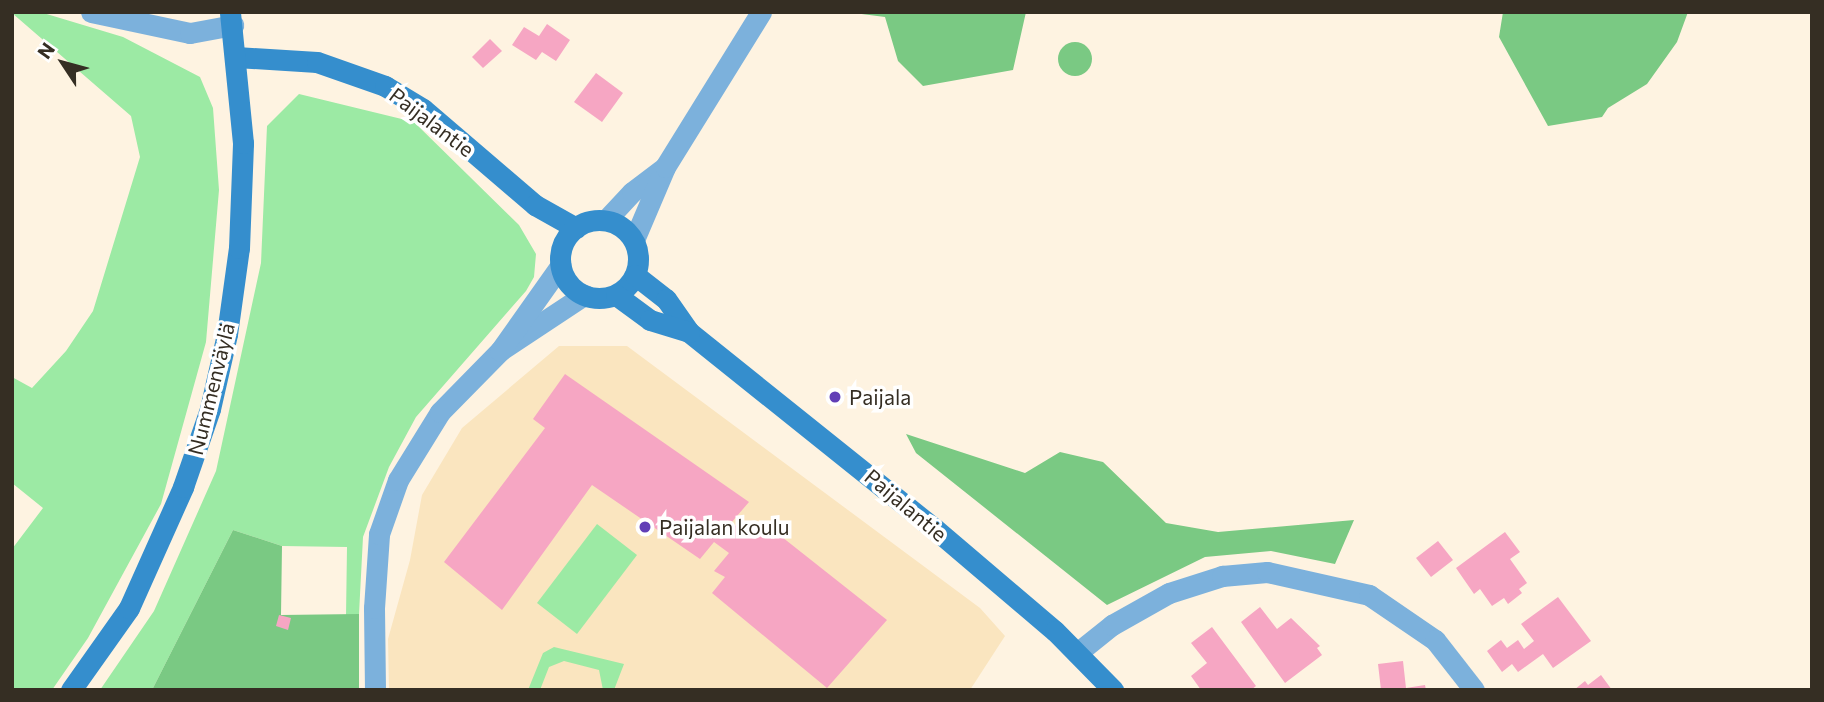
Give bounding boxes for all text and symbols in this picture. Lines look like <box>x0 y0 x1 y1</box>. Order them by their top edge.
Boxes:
north arrow <box>28 28 98 98</box>
text: N <box>32 38 59 63</box>
street label: Paijalantie <box>385 82 479 162</box>
street label: Nummenväylä <box>182 320 240 458</box>
place label: Paijala <box>849 384 911 410</box>
marker: Paijala <box>827 389 843 405</box>
street label: Paijalantie <box>860 463 952 547</box>
place label: Paijalan koulu <box>659 514 790 540</box>
marker: Paijalan koulu <box>637 519 653 535</box>

